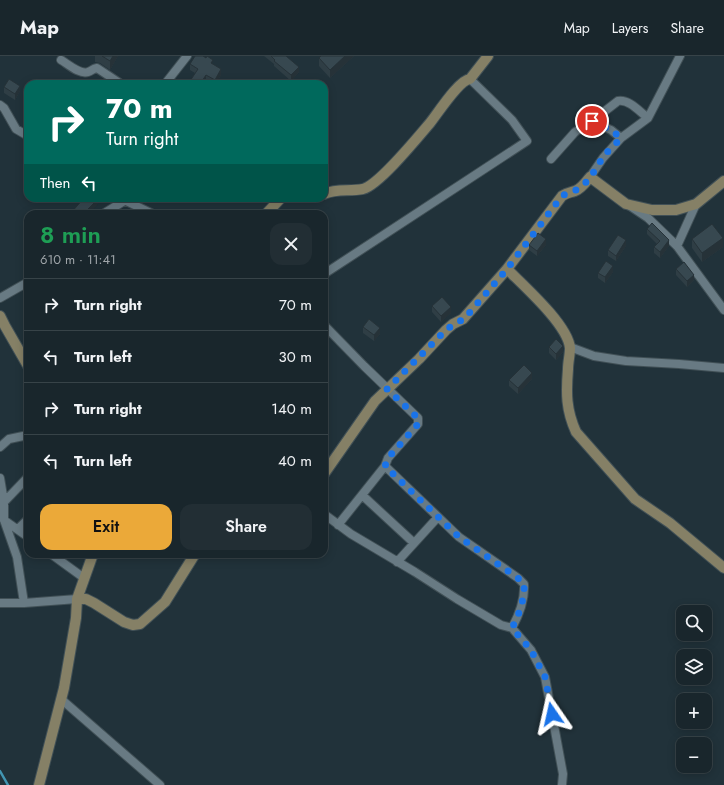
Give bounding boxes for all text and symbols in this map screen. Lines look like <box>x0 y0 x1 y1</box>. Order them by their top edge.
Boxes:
text: Map <box>20 14 59 41</box>
text: Map <box>564 18 590 38</box>
text: Layers <box>612 18 648 38</box>
text: Share <box>670 18 704 38</box>
text: 70 m <box>106 88 173 129</box>
icon: right <box>40 96 92 148</box>
pin <box>575 104 609 138</box>
icon: arrive <box>581 110 603 132</box>
text: Turn right <box>106 126 178 152</box>
text: Then <box>40 172 70 194</box>
icon: left <box>78 172 100 194</box>
text: 8 min <box>40 217 101 252</box>
button: close <box>270 223 312 265</box>
text: 610 m · 11:41 <box>40 250 116 269</box>
icon: right <box>40 294 62 316</box>
text: Turn right <box>74 294 142 316</box>
text: 70 m <box>279 294 312 316</box>
icon: left <box>40 346 62 368</box>
text: Turn left <box>74 346 132 368</box>
text: 30 m <box>279 346 312 368</box>
icon: right <box>40 398 62 420</box>
text: Turn right <box>74 398 142 420</box>
text: 140 m <box>271 398 312 420</box>
icon: left <box>40 450 62 472</box>
text: Turn left <box>74 450 132 472</box>
text: 40 m <box>278 450 312 472</box>
button: Exit <box>40 504 172 550</box>
button: Share <box>180 504 312 550</box>
map controls <box>676 605 712 773</box>
button: search <box>676 605 712 641</box>
button: layers <box>676 649 712 685</box>
position arrow <box>531 693 573 735</box>
button: + <box>676 693 712 729</box>
button: − <box>676 737 712 773</box>

